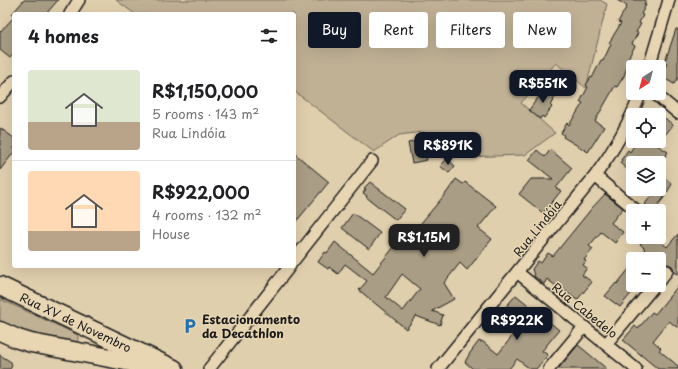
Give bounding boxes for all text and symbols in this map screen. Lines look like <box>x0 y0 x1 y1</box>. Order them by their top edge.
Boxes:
chip: Buy <box>308 12 361 48</box>
chip: Rent <box>369 12 428 48</box>
chip: Filters <box>436 12 505 48</box>
chip: New <box>513 12 571 48</box>
text: 4 homes <box>28 23 99 49</box>
icon: filters <box>258 25 280 47</box>
north arrow <box>626 60 666 100</box>
map controls <box>626 60 666 292</box>
pin: R$551K <box>510 70 576 104</box>
text: R$551K <box>518 73 568 92</box>
text: R$1,150,000 <box>152 78 258 104</box>
icon: home <box>60 86 108 134</box>
text: 5 rooms · 143 m² <box>152 104 259 123</box>
button: locate <box>626 108 666 148</box>
text: Rua Lindóia <box>152 123 226 142</box>
pin: R$891K <box>415 132 481 166</box>
text: R$891K <box>423 135 473 154</box>
button: layers <box>626 156 666 196</box>
text: R$922,000 <box>152 179 250 205</box>
icon: home <box>60 187 108 235</box>
street label: Rua Lindóia <box>509 195 566 260</box>
button: + <box>626 204 666 244</box>
text: 4 rooms · 132 m² <box>152 205 262 224</box>
text: House <box>152 224 190 243</box>
pin: R$1.15M <box>387 224 461 258</box>
text: R$1.15M <box>398 227 450 246</box>
button: − <box>626 252 666 292</box>
street label: Rua Cabedelo <box>548 278 622 342</box>
street label: Rua XV de Novembro <box>17 288 135 357</box>
pin: R$922K <box>484 307 550 341</box>
place label: Estacionamento da Decathlon <box>202 310 300 342</box>
text: R$922K <box>491 310 543 329</box>
parking icon: Estacionamento da Decathlon <box>181 317 199 335</box>

